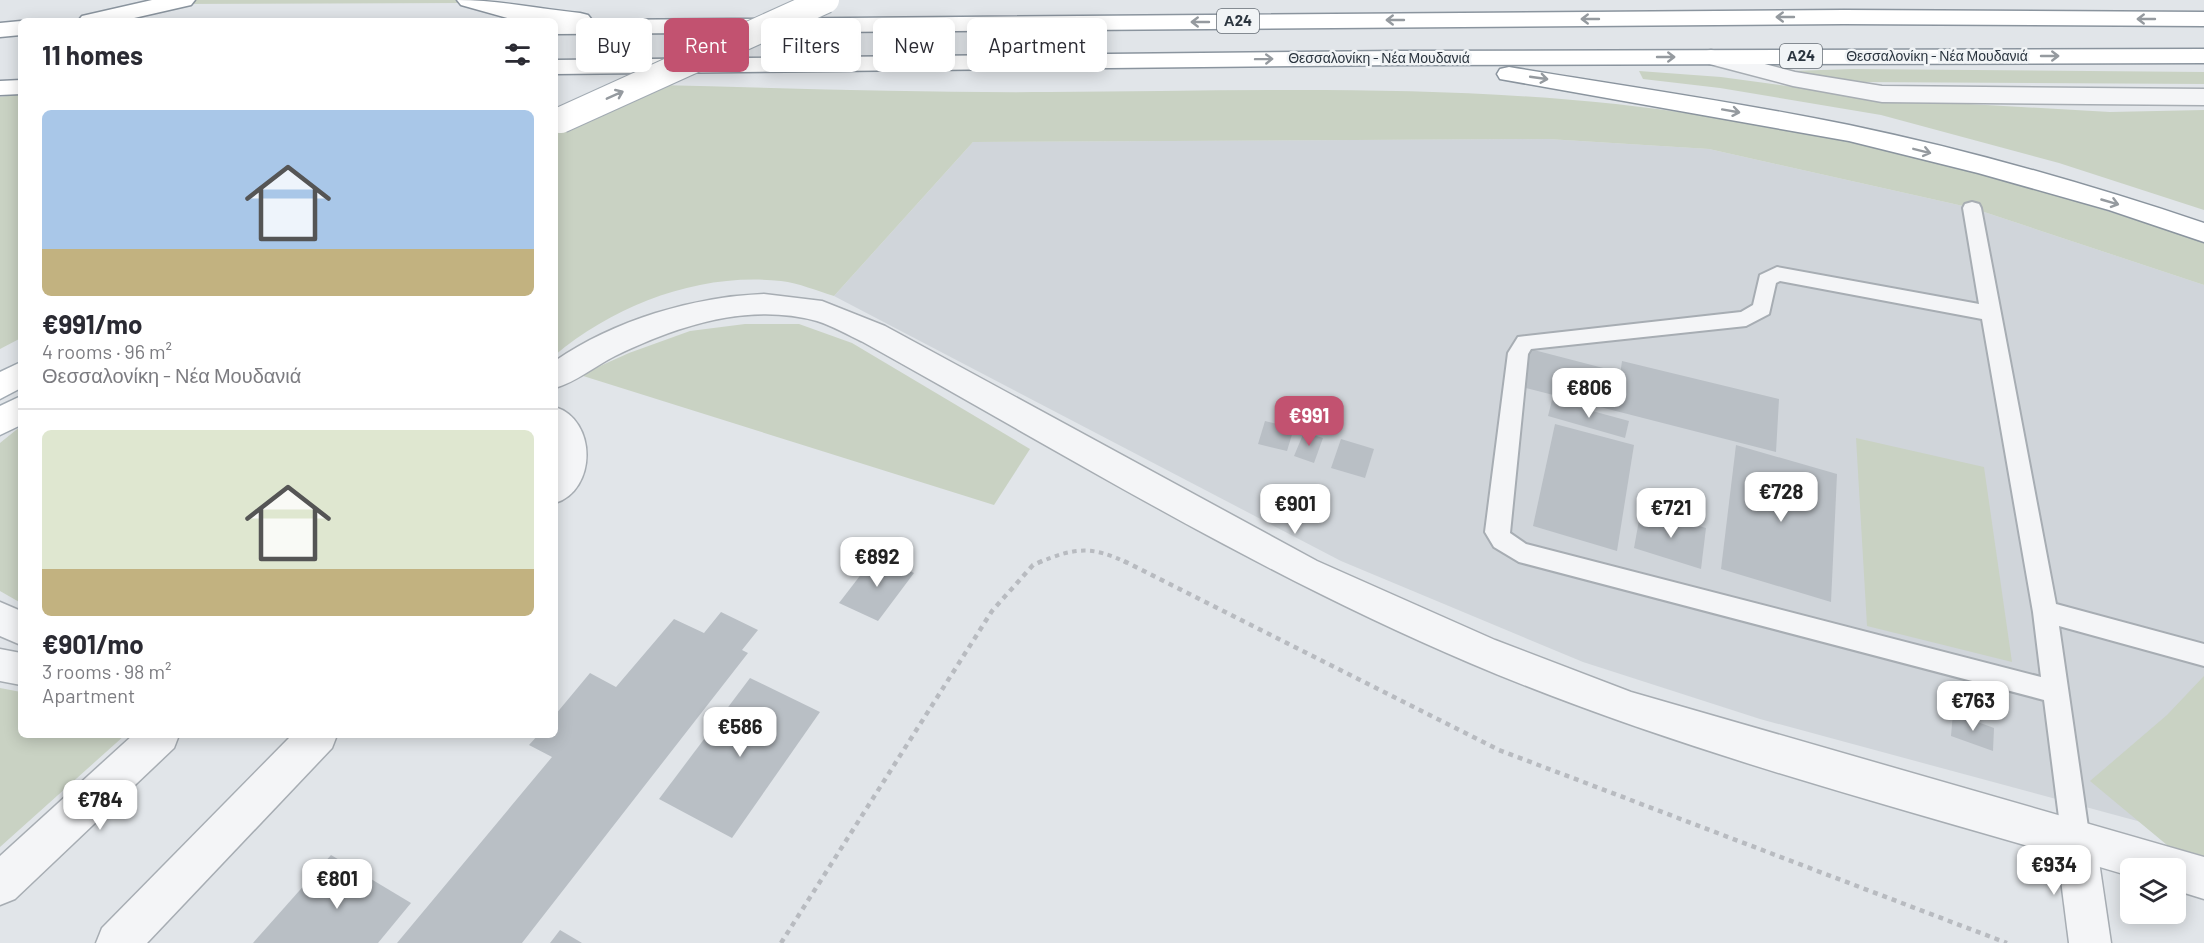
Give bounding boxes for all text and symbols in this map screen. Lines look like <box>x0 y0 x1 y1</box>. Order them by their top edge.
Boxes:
road number: Α24 <box>1217 9 1259 33</box>
one-way arrow <box>1776 11 1796 23</box>
one-way arrow <box>1581 13 1601 25</box>
one-way arrow <box>2136 13 2156 25</box>
one-way arrow <box>1386 14 1406 26</box>
one-way arrow <box>1191 16 1211 28</box>
chip: Buy <box>576 18 652 72</box>
chip: Rent <box>664 18 749 72</box>
chip: Filters <box>761 18 861 72</box>
chip: New <box>873 18 955 72</box>
chip: Apartment <box>967 18 1107 72</box>
icon: filters <box>501 38 534 71</box>
text: 11 homes <box>42 39 143 70</box>
road number: Α24 <box>1780 44 1822 68</box>
street label: Θεσσαλονίκη - Νέα Μουδανιά <box>1846 47 2028 64</box>
street label: Θεσσαλονίκη - Νέα Μουδανιά <box>1288 49 1470 66</box>
one-way arrow <box>2040 50 2060 62</box>
one-way arrow <box>1656 51 1676 63</box>
one-way arrow <box>1254 54 1274 65</box>
one-way arrow <box>1528 73 1548 84</box>
one-way arrow <box>605 89 623 101</box>
one-way arrow <box>1720 106 1740 117</box>
one-way arrow <box>1912 145 1931 157</box>
icon: home <box>234 149 342 257</box>
one-way arrow <box>2100 197 2119 208</box>
text: €991/mo <box>42 308 142 339</box>
text: 4 rooms · 96 m² <box>42 339 172 363</box>
text: Θεσσαλονίκη - Νέα Μουδανιά <box>42 363 301 387</box>
pin: €806 <box>1553 368 1625 419</box>
text: €806 <box>1566 375 1612 399</box>
pin: €991 <box>1273 396 1345 447</box>
text: €991 <box>1289 403 1329 427</box>
icon: home <box>234 469 342 577</box>
pin: €728 <box>1745 472 1817 523</box>
text: €728 <box>1759 479 1803 503</box>
pin: €901 <box>1259 484 1331 535</box>
pin: €721 <box>1635 488 1707 539</box>
text: €901 <box>1274 491 1316 515</box>
text: €721 <box>1651 495 1691 519</box>
pin: €892 <box>841 537 913 588</box>
text: €892 <box>854 544 900 568</box>
text: €901/mo <box>42 628 144 659</box>
text: 3 rooms · 98 m² <box>42 659 172 683</box>
pin: €763 <box>1937 681 2009 732</box>
text: Apartment <box>42 683 135 707</box>
text: €763 <box>1951 688 1995 712</box>
pin: €586 <box>704 707 776 758</box>
text: €586 <box>717 714 763 738</box>
pin: €784 <box>64 780 136 831</box>
text: €784 <box>77 787 123 811</box>
pin: €934 <box>2018 845 2090 896</box>
text: €934 <box>2031 852 2077 876</box>
map controls <box>2120 858 2186 924</box>
button: layers <box>2120 858 2186 924</box>
pin: €801 <box>301 859 373 910</box>
text: €801 <box>316 866 358 890</box>

